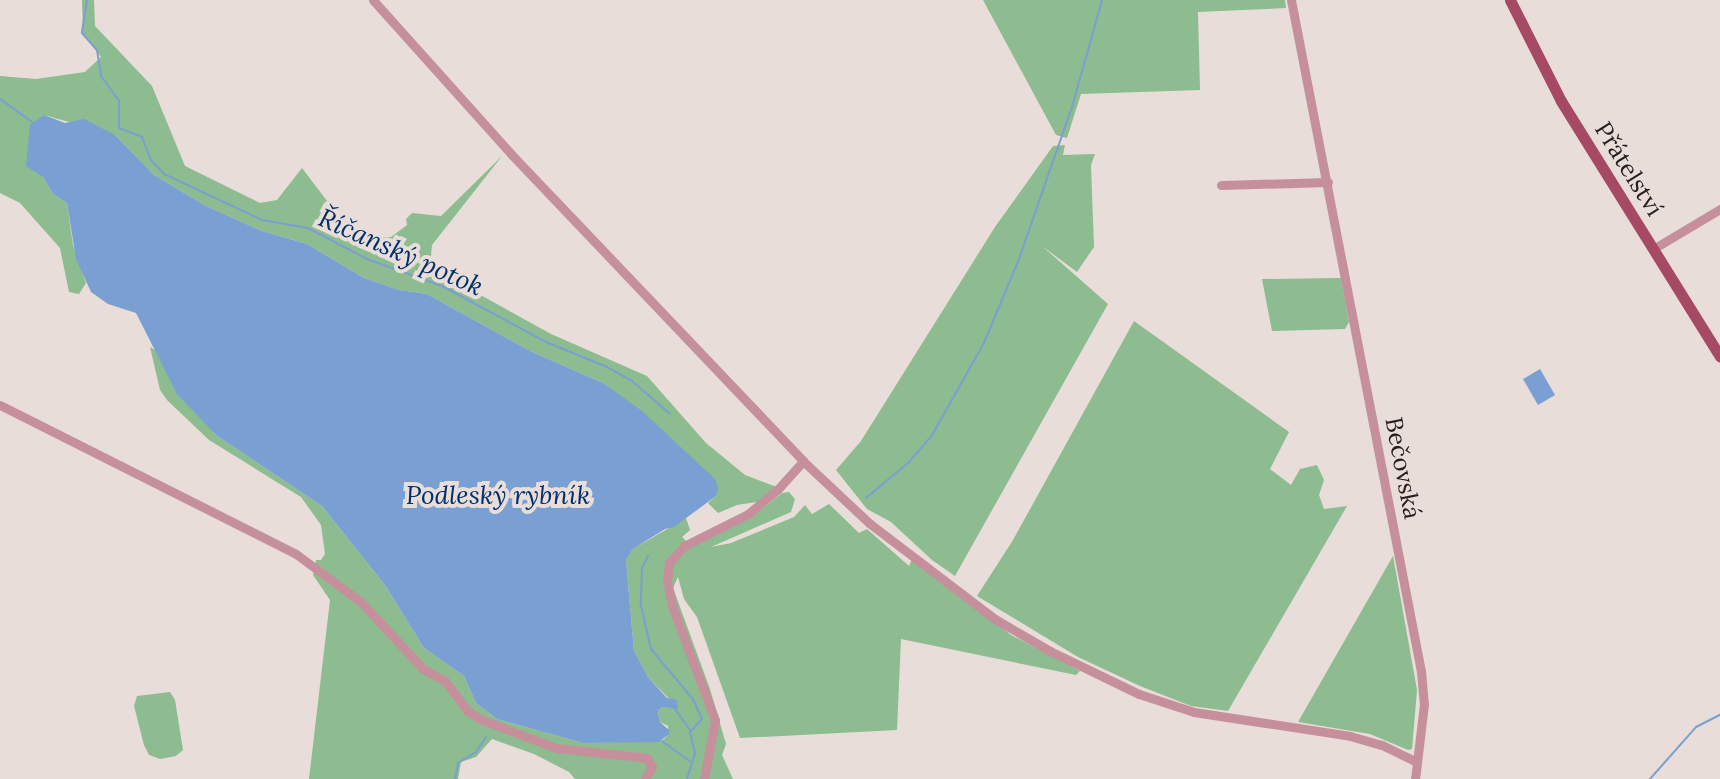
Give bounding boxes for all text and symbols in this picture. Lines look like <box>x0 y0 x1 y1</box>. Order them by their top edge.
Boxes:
street label: Přátelství <box>1589 117 1669 221</box>
water label: Říčanský potok <box>314 202 488 302</box>
street label: Bečovská <box>1379 415 1427 521</box>
water label: Podleský rybník <box>406 479 590 511</box>

